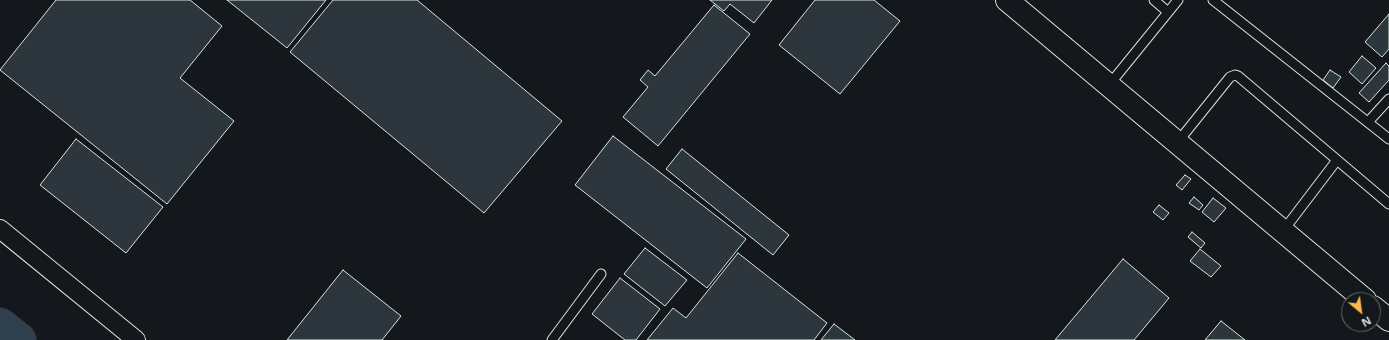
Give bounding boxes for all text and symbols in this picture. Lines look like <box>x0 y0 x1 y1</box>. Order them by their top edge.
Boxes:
north arrow <box>1341 292 1381 332</box>
text: N <box>1359 313 1374 331</box>

